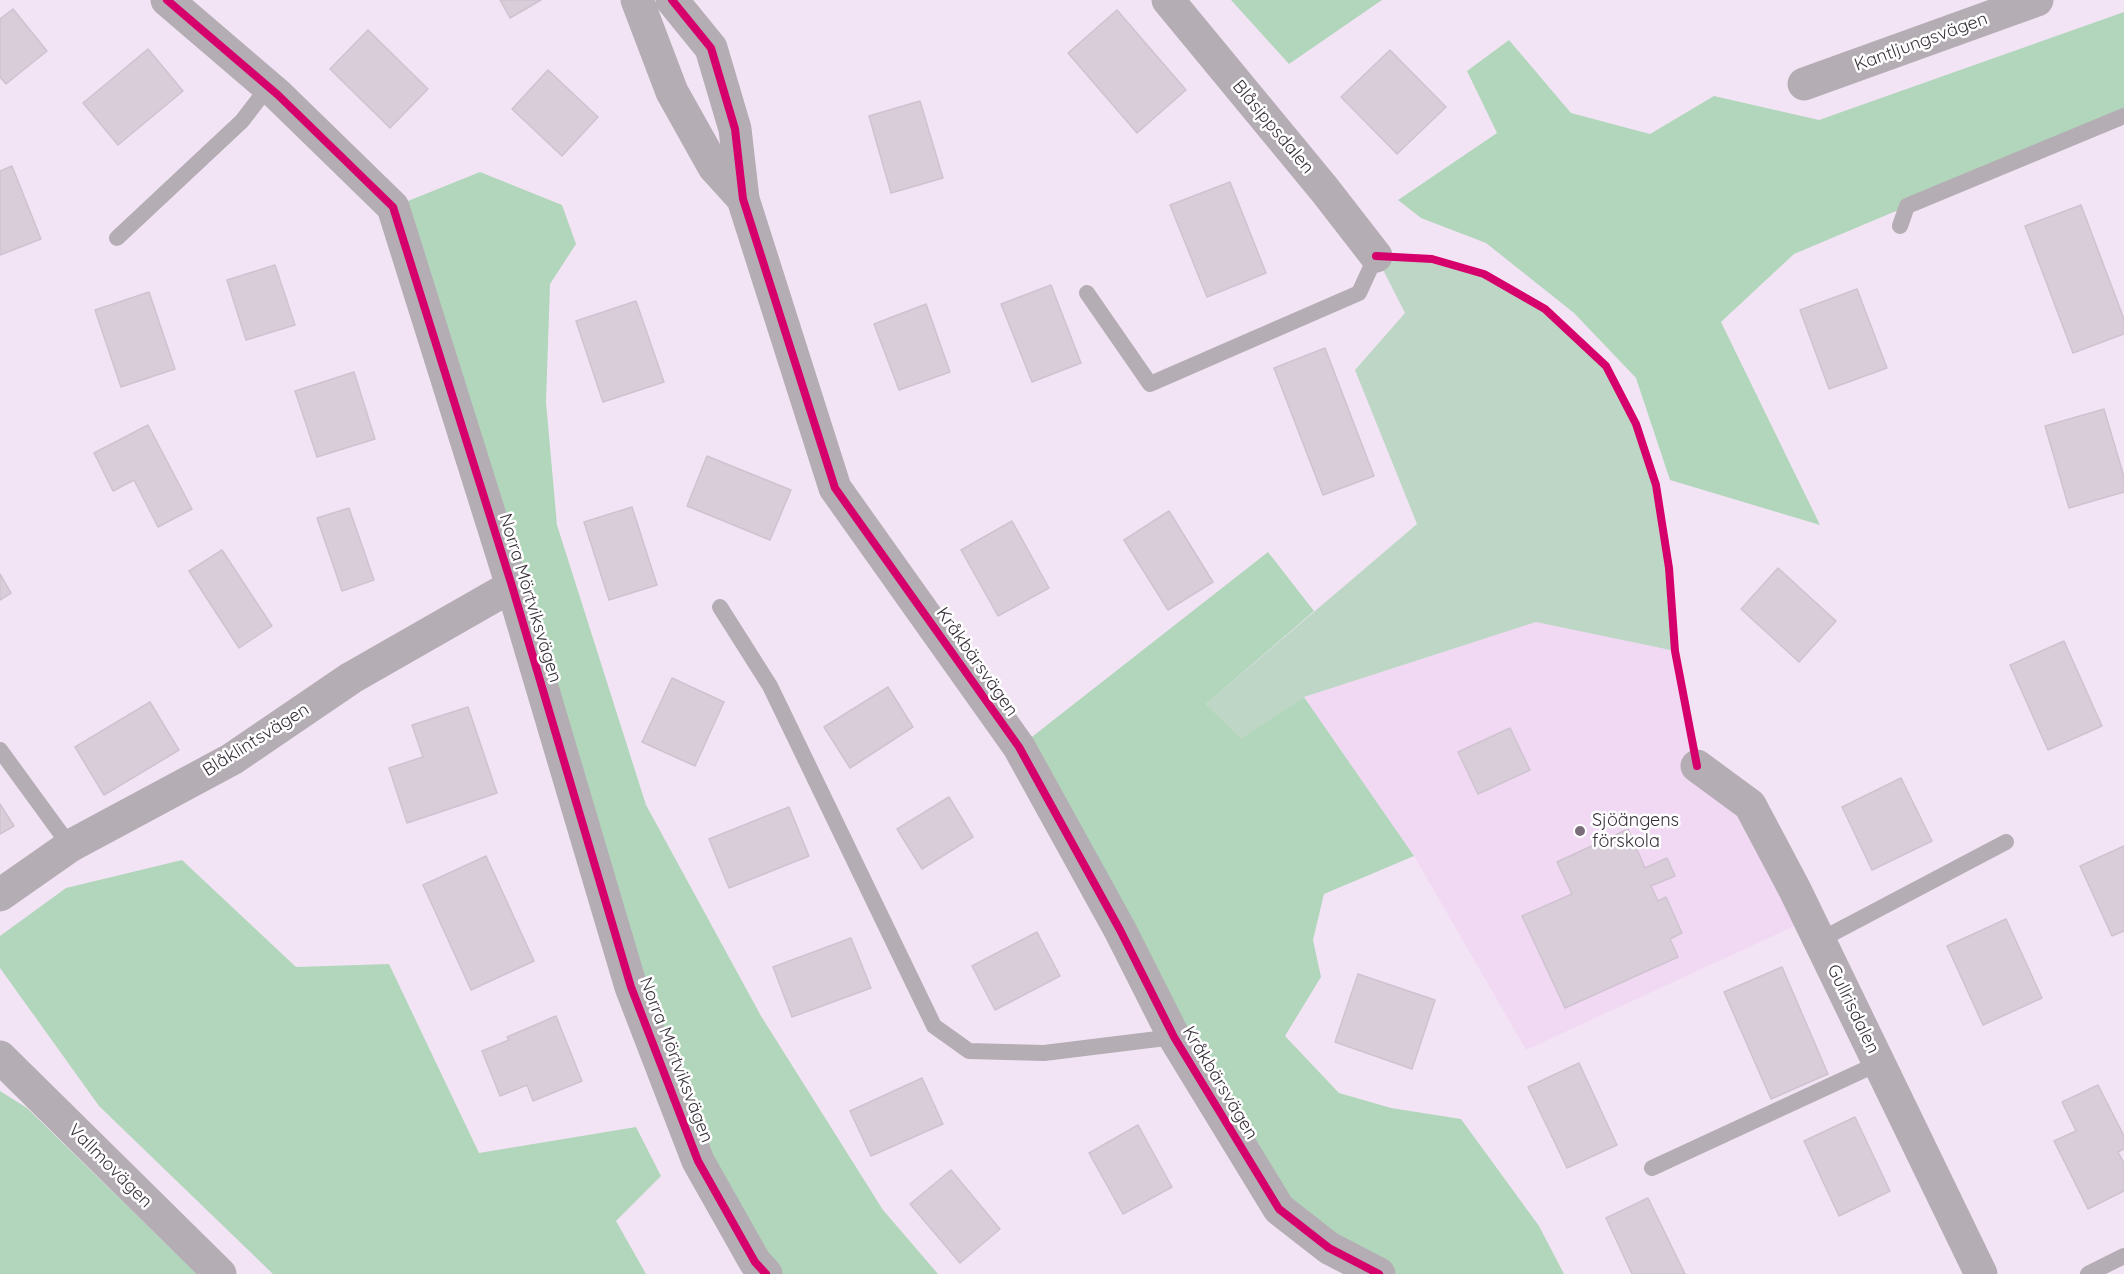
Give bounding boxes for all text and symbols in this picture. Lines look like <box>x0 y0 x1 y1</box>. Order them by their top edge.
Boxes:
street label: Kantljungsvägen <box>1851 8 1991 76</box>
street label: Blåsippsdalen <box>1228 76 1318 178</box>
street label: Norra Mörtviksvägen <box>494 511 566 685</box>
street label: Kråkbärsvägen <box>931 603 1023 721</box>
street label: Blåklintsvägen <box>199 699 313 781</box>
place label: Sjöängens förskola <box>1592 810 1679 852</box>
marker: Sjöängens förskola <box>1573 824 1587 838</box>
street label: Gullrisdalen <box>1822 961 1884 1057</box>
street label: Norra Mörtviksvägen <box>634 974 718 1146</box>
street label: Kråkbärsvägen <box>1178 1022 1262 1144</box>
street label: Vallmovägen <box>63 1119 157 1213</box>

